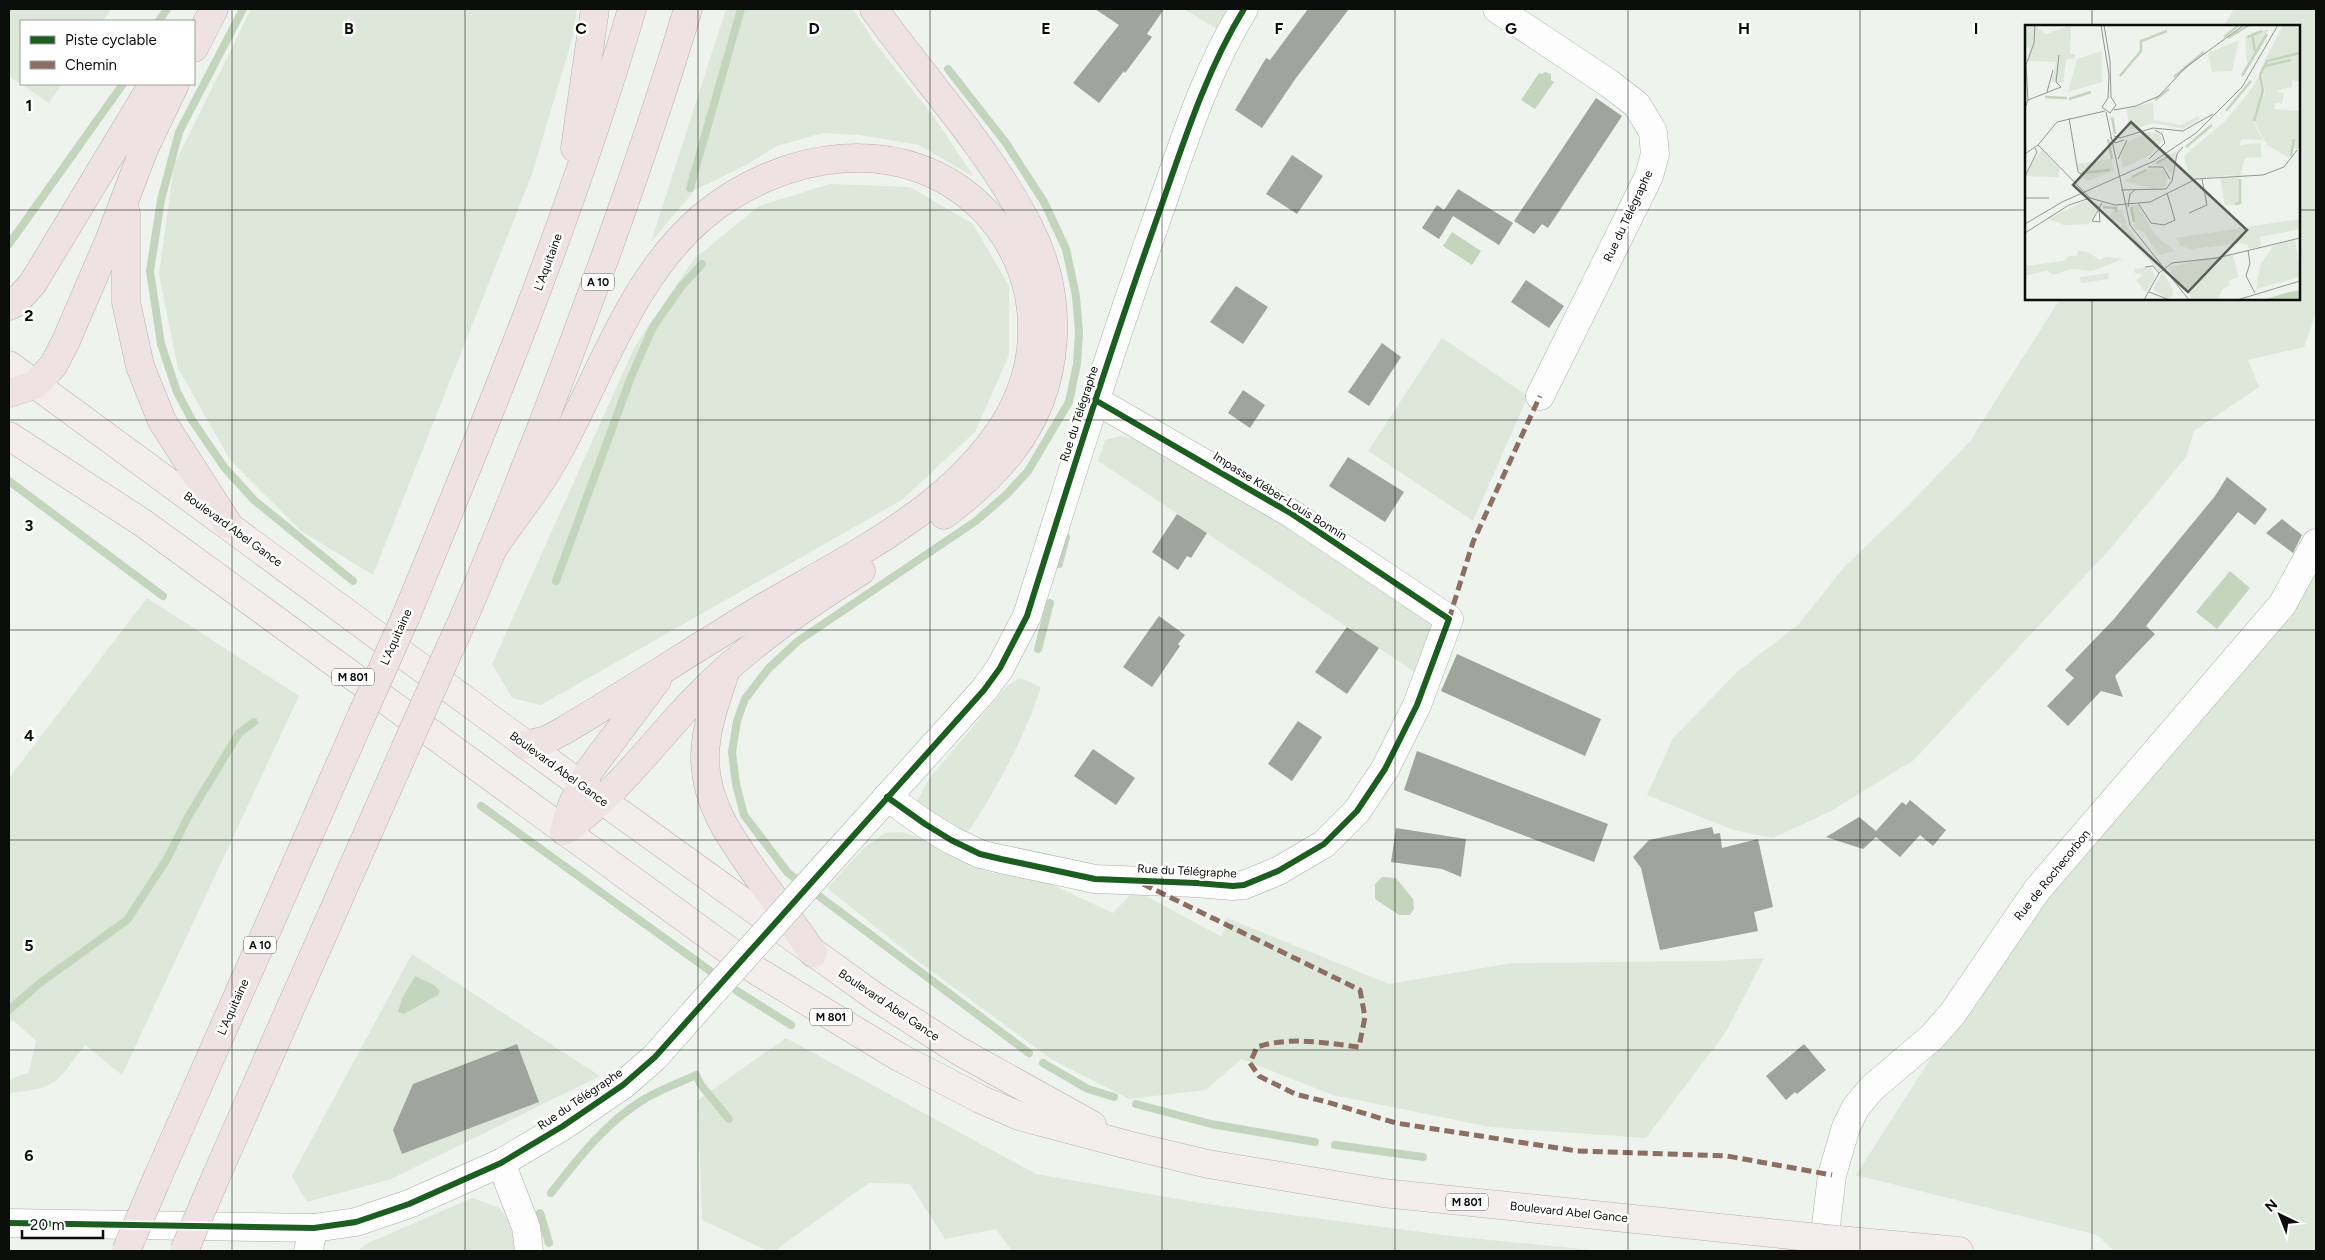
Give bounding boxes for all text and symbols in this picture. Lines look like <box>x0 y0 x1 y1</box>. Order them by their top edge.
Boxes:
text: B <box>344 19 354 38</box>
text: C <box>575 19 587 38</box>
text: D <box>808 19 820 38</box>
text: E <box>1041 19 1051 38</box>
text: F <box>1275 19 1284 38</box>
text: G <box>1505 19 1517 38</box>
text: H <box>1738 19 1750 38</box>
text: I <box>1974 19 1978 38</box>
legend <box>20 20 195 85</box>
inset map <box>2025 25 2300 300</box>
text: Piste cyclable <box>65 31 157 49</box>
text: Chemin <box>65 56 117 74</box>
text: 1 <box>26 96 32 115</box>
street label: Rue du Télégraphe <box>1601 167 1656 264</box>
street label: L'Aquitaine <box>531 231 565 292</box>
road number: A 10 <box>582 274 614 290</box>
text: 2 <box>24 306 34 325</box>
street label: Rue du Télégraphe <box>1057 364 1101 464</box>
street label: Impasse Kléber-Louis Bonnin <box>1211 449 1350 543</box>
street label: Boulevard Abel Gance <box>181 488 285 570</box>
text: 3 <box>25 516 34 535</box>
street label: L'Aquitaine <box>377 606 415 667</box>
road number: M 801 <box>332 669 374 686</box>
text: 4 <box>24 726 34 745</box>
street label: Boulevard Abel Gance <box>507 728 611 810</box>
street label: Rue de Rochecorbon <box>2011 827 2093 923</box>
street label: Rue du Télégraphe <box>1137 861 1238 881</box>
text: 5 <box>24 936 34 955</box>
road number: A 10 <box>244 936 276 954</box>
street label: Boulevard Abel Gance <box>836 966 942 1044</box>
street label: L'Aquitaine <box>214 976 252 1037</box>
road number: M 801 <box>810 1009 852 1026</box>
street label: Rue du Télégraphe <box>535 1065 626 1133</box>
text: 6 <box>24 1146 34 1165</box>
north arrow <box>2255 1190 2305 1240</box>
road number: M 801 <box>1446 1194 1488 1210</box>
text: N <box>2262 1196 2281 1216</box>
street label: Boulevard Abel Gance <box>1509 1199 1629 1225</box>
scale bar <box>22 1208 104 1240</box>
text: 20 m <box>30 1216 64 1234</box>

